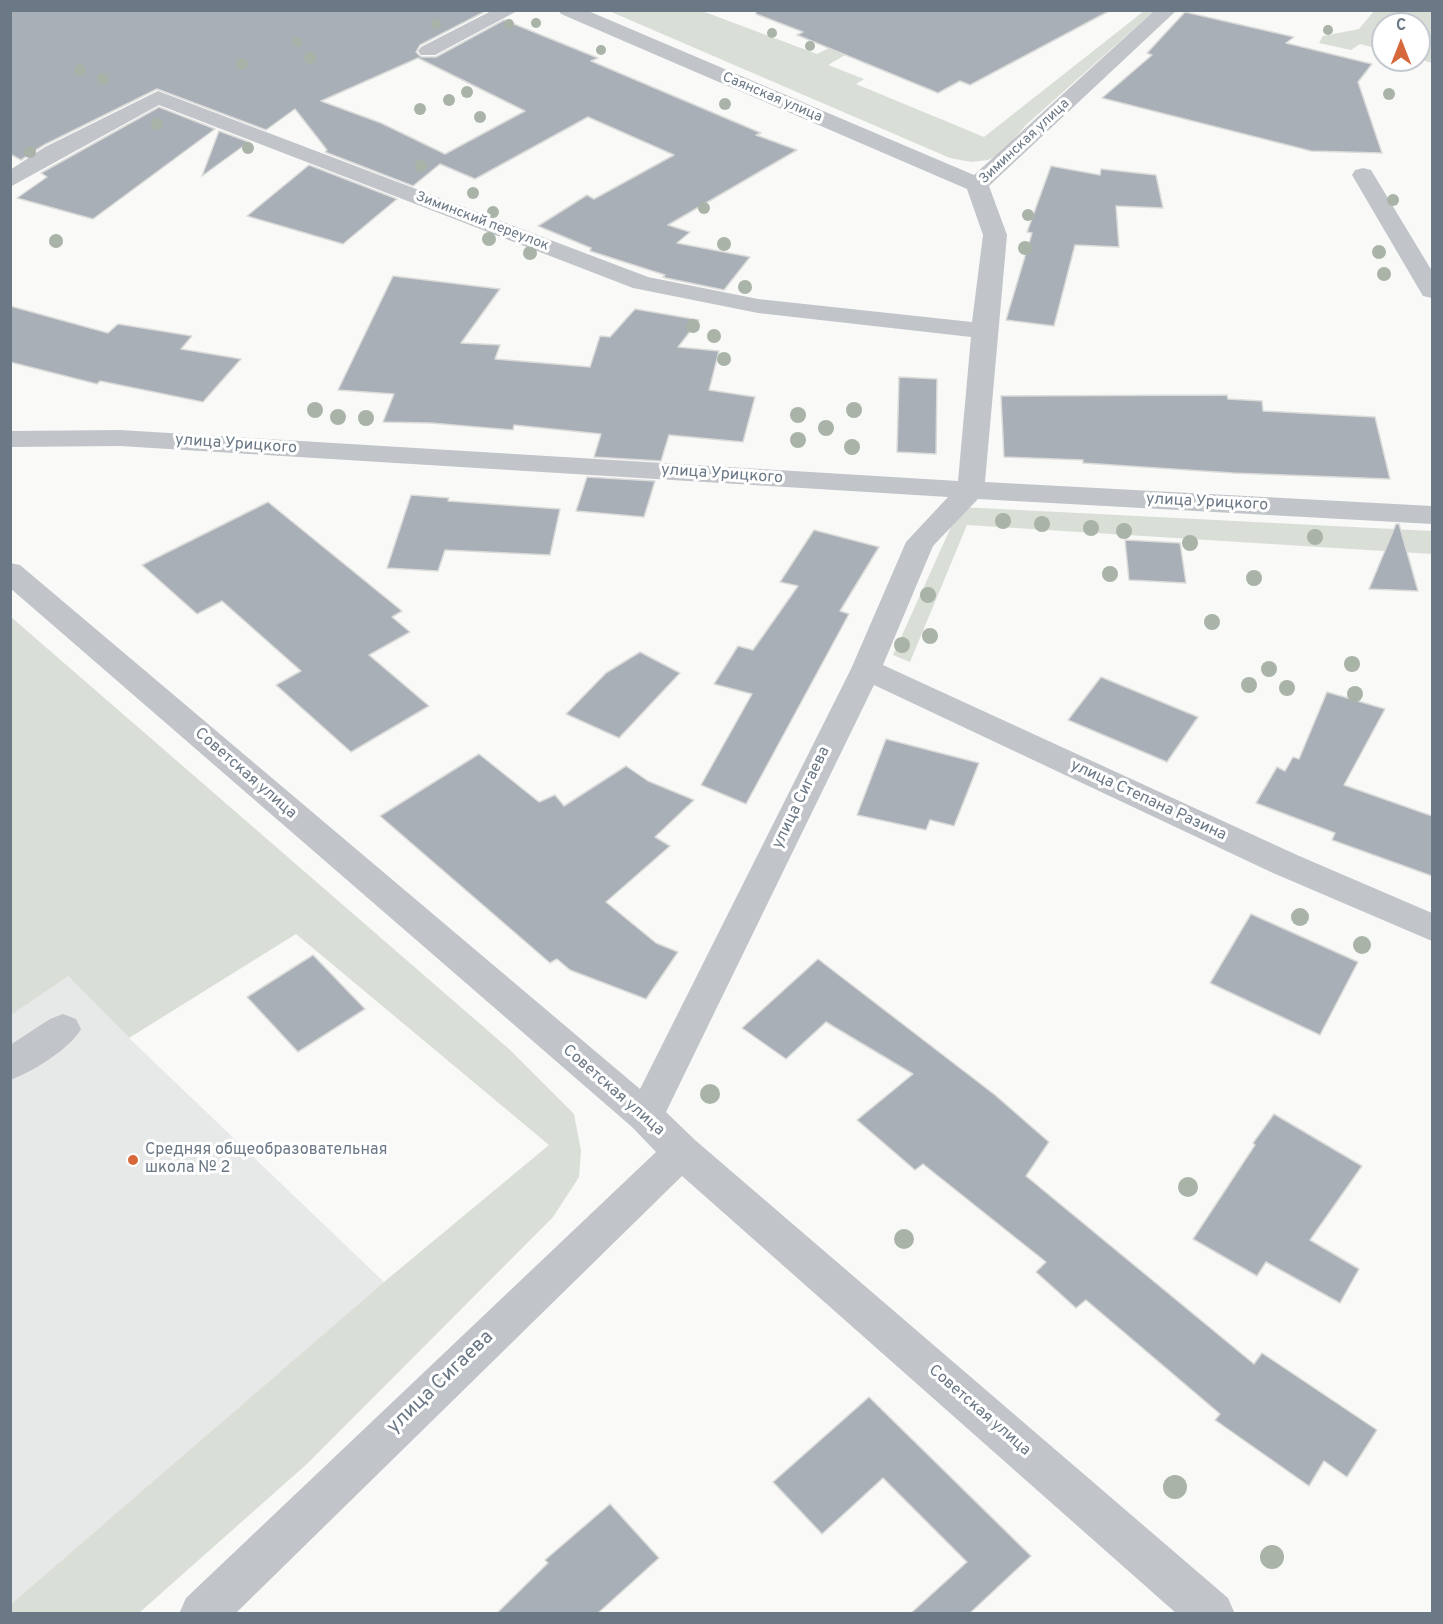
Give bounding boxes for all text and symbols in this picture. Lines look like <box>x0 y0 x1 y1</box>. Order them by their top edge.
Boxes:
north arrow <box>1371 12 1431 72</box>
text: С <box>1396 16 1406 36</box>
street label: Саянская улица <box>720 69 824 127</box>
street label: Зиминская улица <box>976 96 1074 188</box>
street label: Зиминский переулок <box>413 189 551 255</box>
street label: улица Урицкого <box>174 431 298 459</box>
street label: улица Урицкого <box>660 461 784 489</box>
street label: улица Урицкого <box>1146 490 1268 516</box>
street label: Советская улица <box>190 724 300 824</box>
street label: улица Сигаева <box>769 744 835 852</box>
street label: улица Степана Разина <box>1067 756 1229 846</box>
street label: Советская улица <box>558 1041 668 1141</box>
place label: Средняя общеобразовательная школа № 2 <box>145 1141 387 1179</box>
marker: Средняя общеобразовательная школа № 2 <box>126 1153 140 1167</box>
street label: улица Сигаева <box>383 1326 499 1440</box>
street label: Советская улица <box>924 1361 1034 1461</box>

